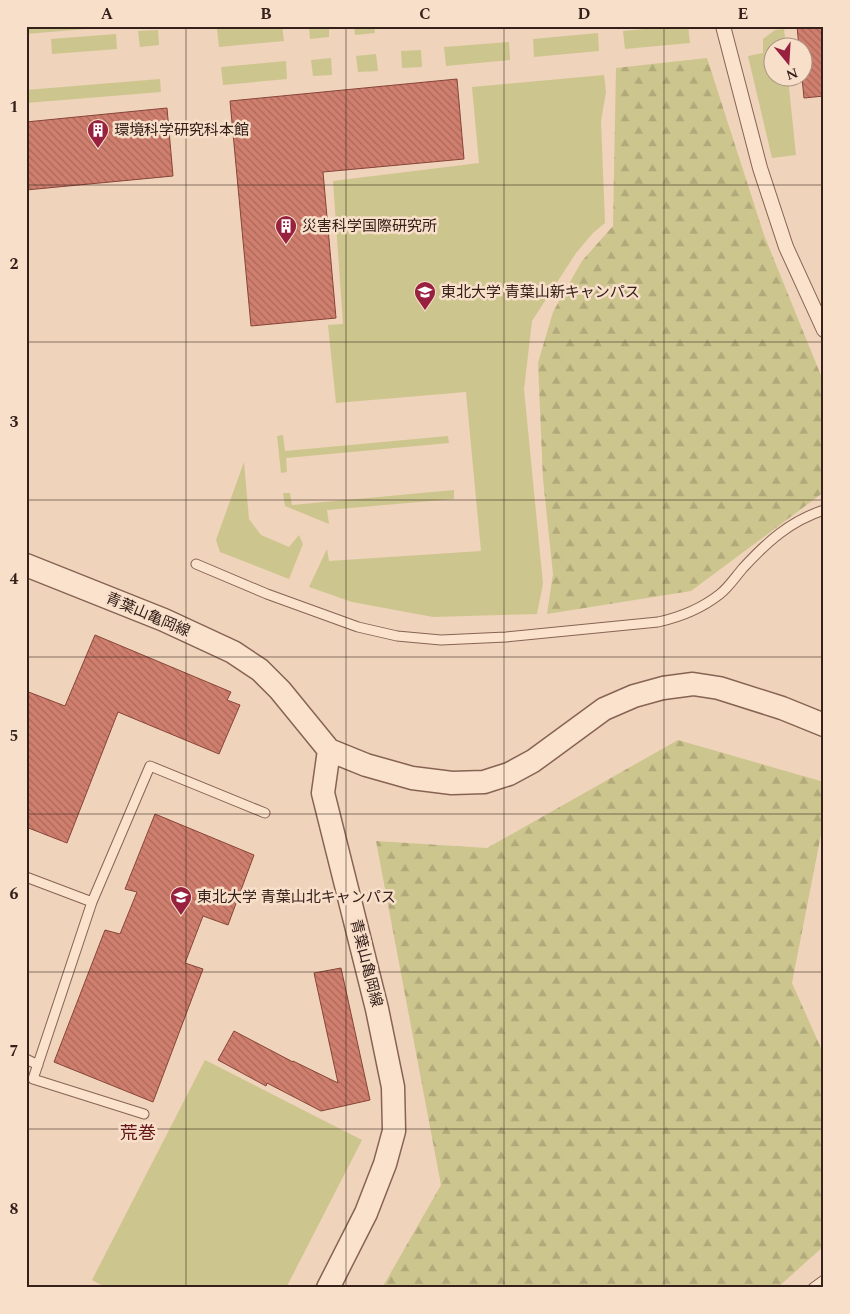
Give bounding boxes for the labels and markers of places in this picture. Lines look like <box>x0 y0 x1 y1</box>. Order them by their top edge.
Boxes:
building icon: 環境科学研究科本館 <box>86 118 110 149</box>
place label: 環境科学研究科本館 <box>114 119 249 142</box>
building icon: 災害科学国際研究所 <box>274 214 298 245</box>
place label: 災害科学国際研究所 <box>302 215 437 238</box>
school or university icon: 東北大学 青葉山新キャンパス <box>413 280 437 311</box>
place label: 東北大学 青葉山新キャンパス <box>441 281 640 304</box>
school or university icon: 東北大学 青葉山北キャンパス <box>169 885 193 916</box>
place label: 東北大学 青葉山北キャンパス <box>197 886 396 909</box>

